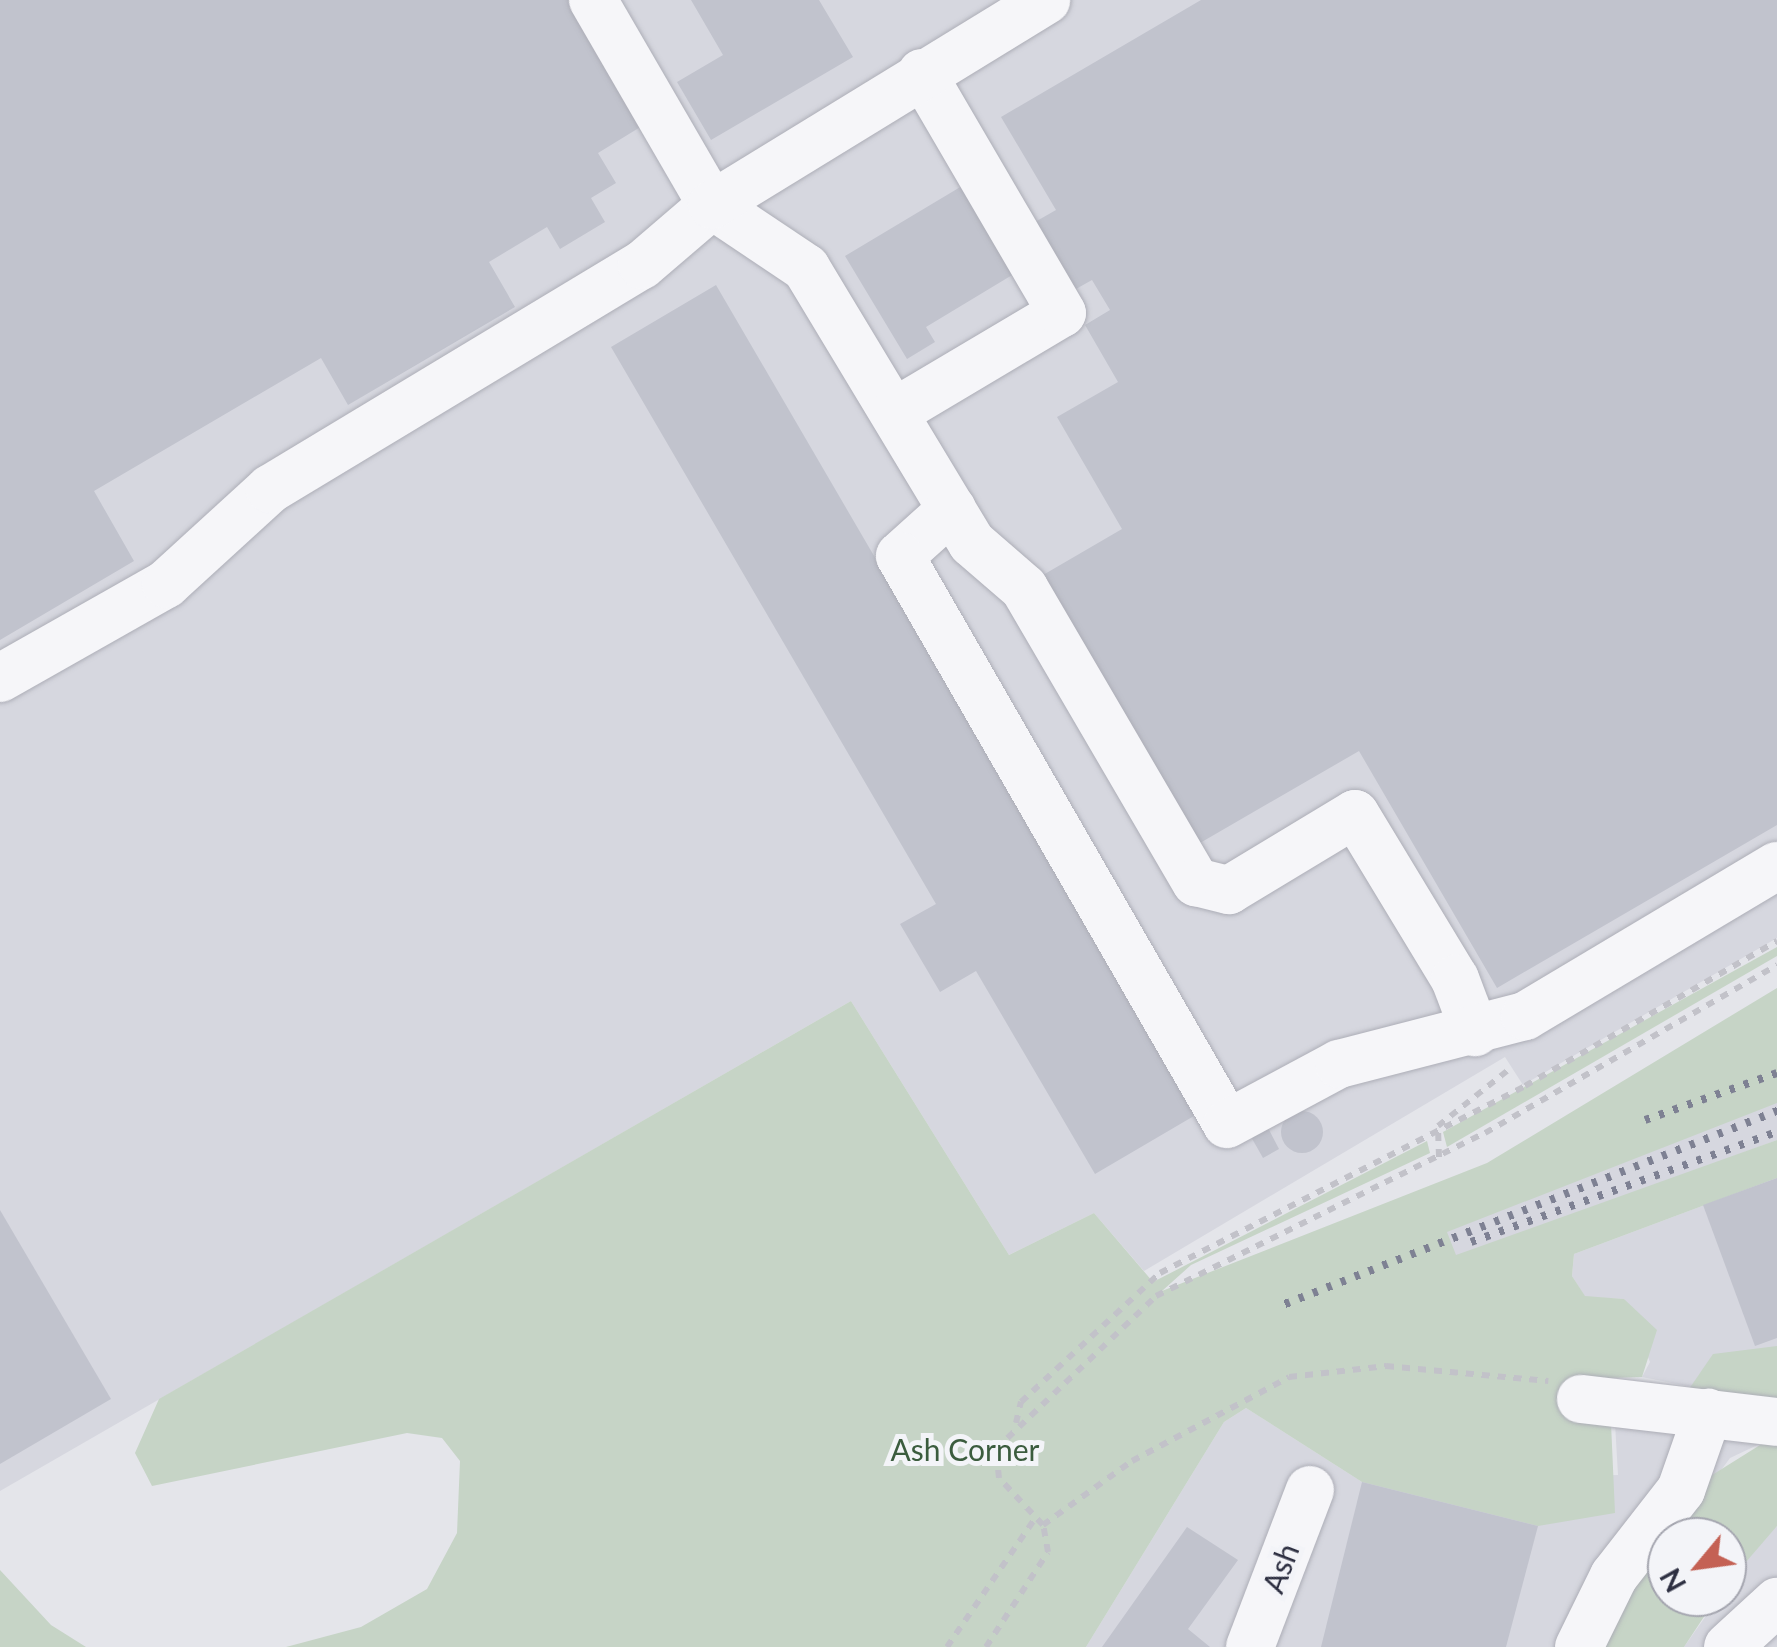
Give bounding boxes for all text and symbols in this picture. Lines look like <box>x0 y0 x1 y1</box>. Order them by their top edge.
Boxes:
park label: Ash Corner <box>891 1431 1039 1467</box>
north arrow <box>1647 1517 1747 1617</box>
street label: Ash <box>1254 1538 1306 1598</box>
text: N <box>1652 1563 1693 1598</box>

